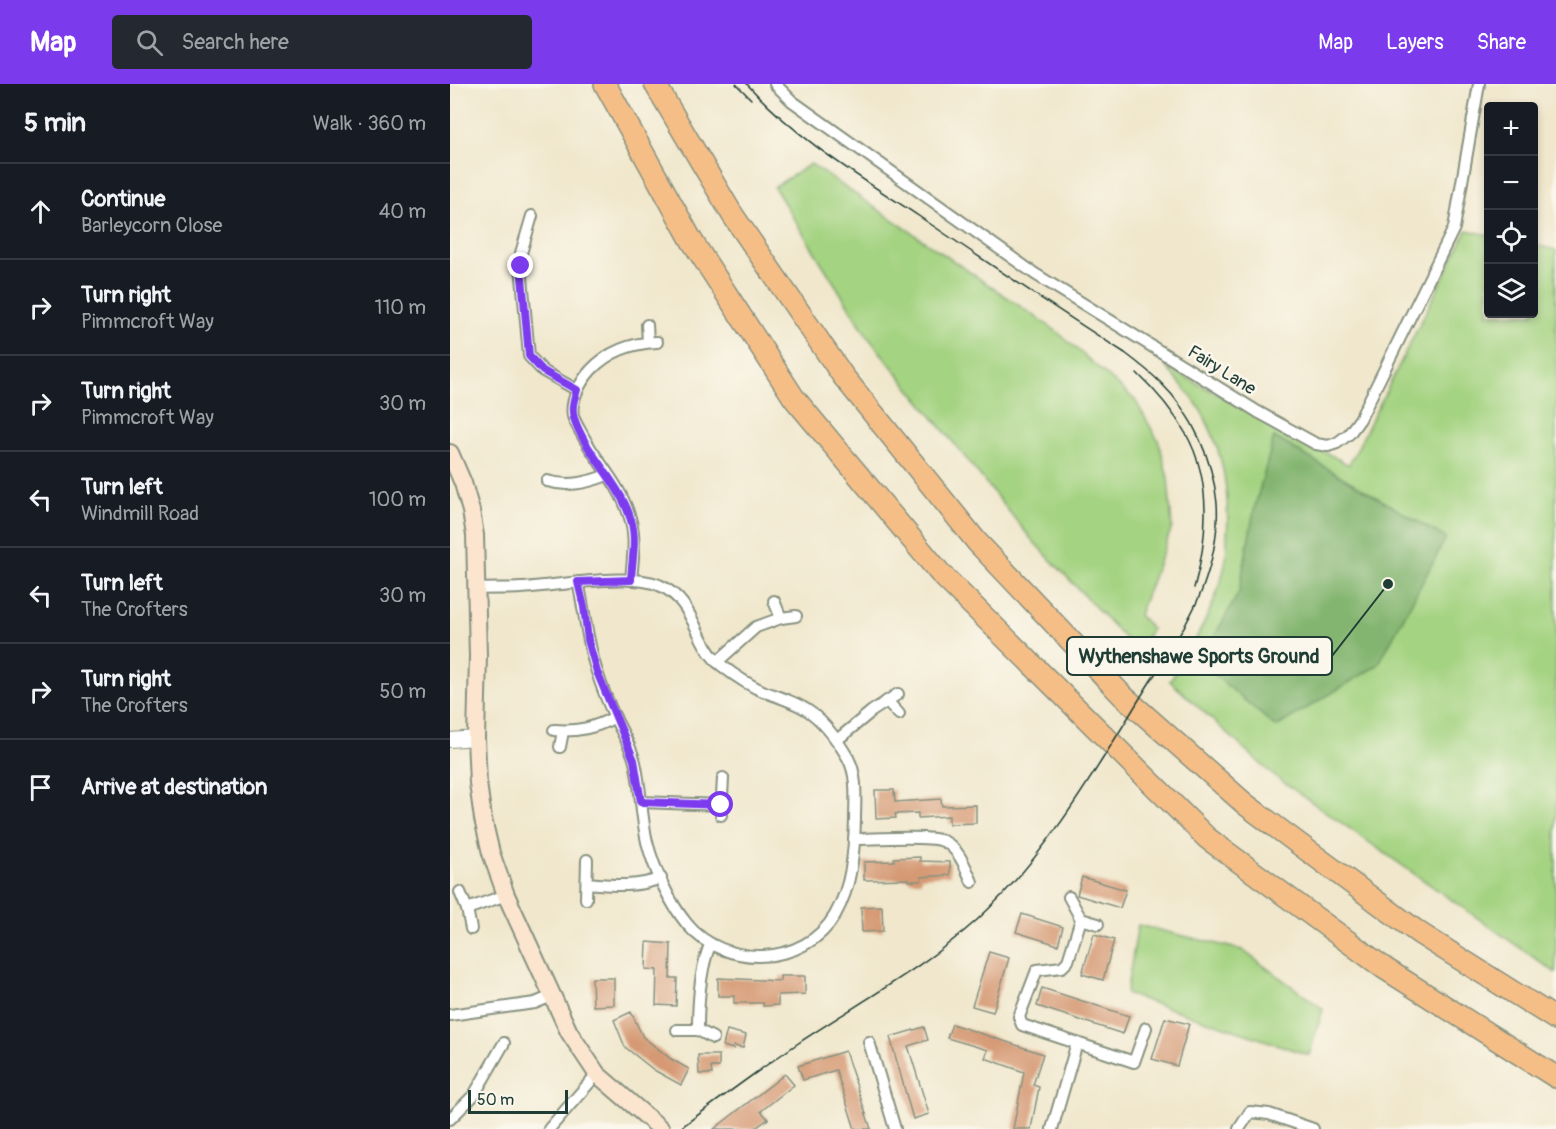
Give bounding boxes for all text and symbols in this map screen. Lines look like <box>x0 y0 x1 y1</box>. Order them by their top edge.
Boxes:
search box <box>112 15 532 69</box>
text: Map <box>30 25 76 60</box>
icon: search <box>133 26 166 59</box>
text: Search here <box>181 28 289 56</box>
text: Map <box>1318 29 1353 56</box>
text: Layers <box>1386 29 1444 56</box>
text: Share <box>1477 29 1526 56</box>
map controls <box>1484 102 1538 318</box>
button: + <box>1484 102 1538 156</box>
text: 5 min <box>24 107 86 139</box>
text: Walk · 360 m <box>313 111 426 136</box>
button: − <box>1484 156 1538 210</box>
text: Continue <box>81 185 165 213</box>
icon: ahead <box>24 195 57 228</box>
text: 40 m <box>379 199 426 224</box>
button: locate <box>1484 210 1538 264</box>
text: Barleycorn Close <box>81 213 222 238</box>
route end <box>507 252 533 278</box>
button: layers <box>1484 264 1538 318</box>
text: Turn right <box>81 281 171 309</box>
icon: right <box>24 291 57 324</box>
text: 110 m <box>375 295 426 320</box>
text: Pimmcroft Way <box>81 309 214 334</box>
street label: Fairy Lane <box>1183 340 1260 400</box>
text: Turn right <box>81 377 171 405</box>
icon: right <box>24 387 57 420</box>
text: 30 m <box>379 391 426 416</box>
text: Pimmcroft Way <box>81 405 214 430</box>
text: Turn left <box>81 473 163 501</box>
icon: left <box>24 483 57 516</box>
text: 100 m <box>369 487 426 512</box>
text: Windmill Road <box>81 501 199 526</box>
text: Turn left <box>81 569 163 597</box>
icon: left <box>24 579 57 612</box>
text: 30 m <box>379 583 426 608</box>
text: The Crofters <box>81 597 188 622</box>
callout: Wythenshawe Sports Ground <box>1067 637 1332 675</box>
text: Wythenshawe Sports Ground <box>1079 644 1320 669</box>
text: Turn right <box>81 665 171 693</box>
icon: right <box>24 675 57 708</box>
text: 50 m <box>379 679 426 704</box>
text: The Crofters <box>81 693 188 718</box>
icon: arrive <box>24 771 57 804</box>
text: Arrive at destination <box>81 773 267 801</box>
route start <box>707 791 733 817</box>
scale bar <box>468 1087 568 1114</box>
text: 50 m <box>477 1090 514 1110</box>

